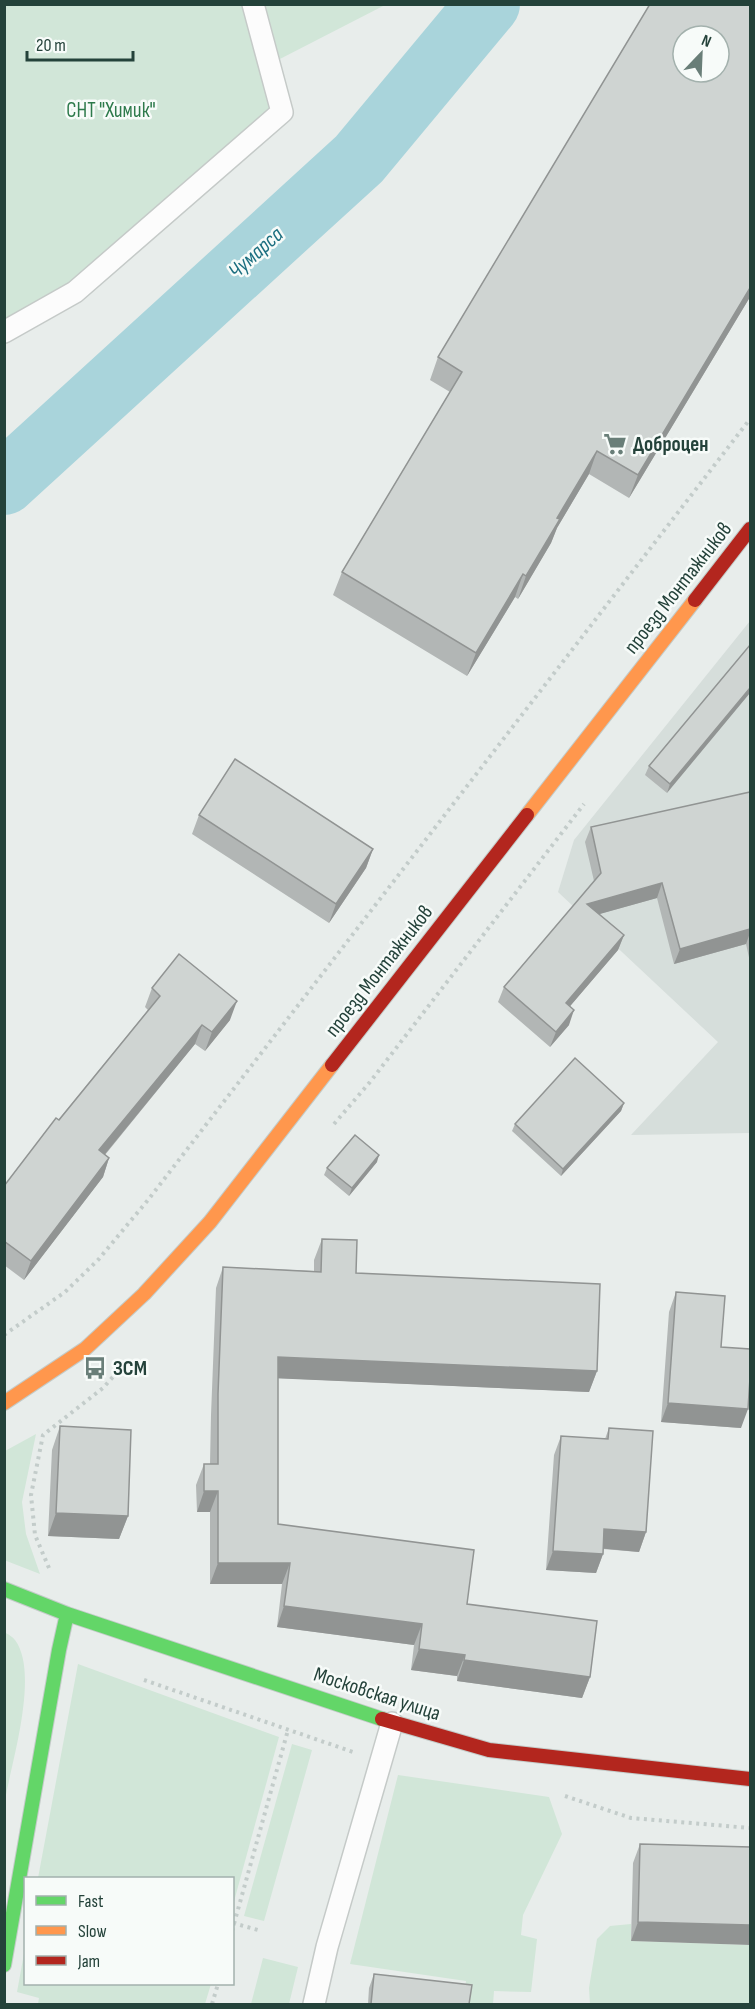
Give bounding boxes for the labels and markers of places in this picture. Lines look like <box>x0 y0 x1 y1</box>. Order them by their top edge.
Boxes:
supermarket icon: Доброцен <box>602 431 628 457</box>
place label: Доброцен <box>633 432 708 457</box>
bus stop icon: ЗСМ <box>82 1355 108 1381</box>
place label: ЗСМ <box>113 1356 147 1381</box>

